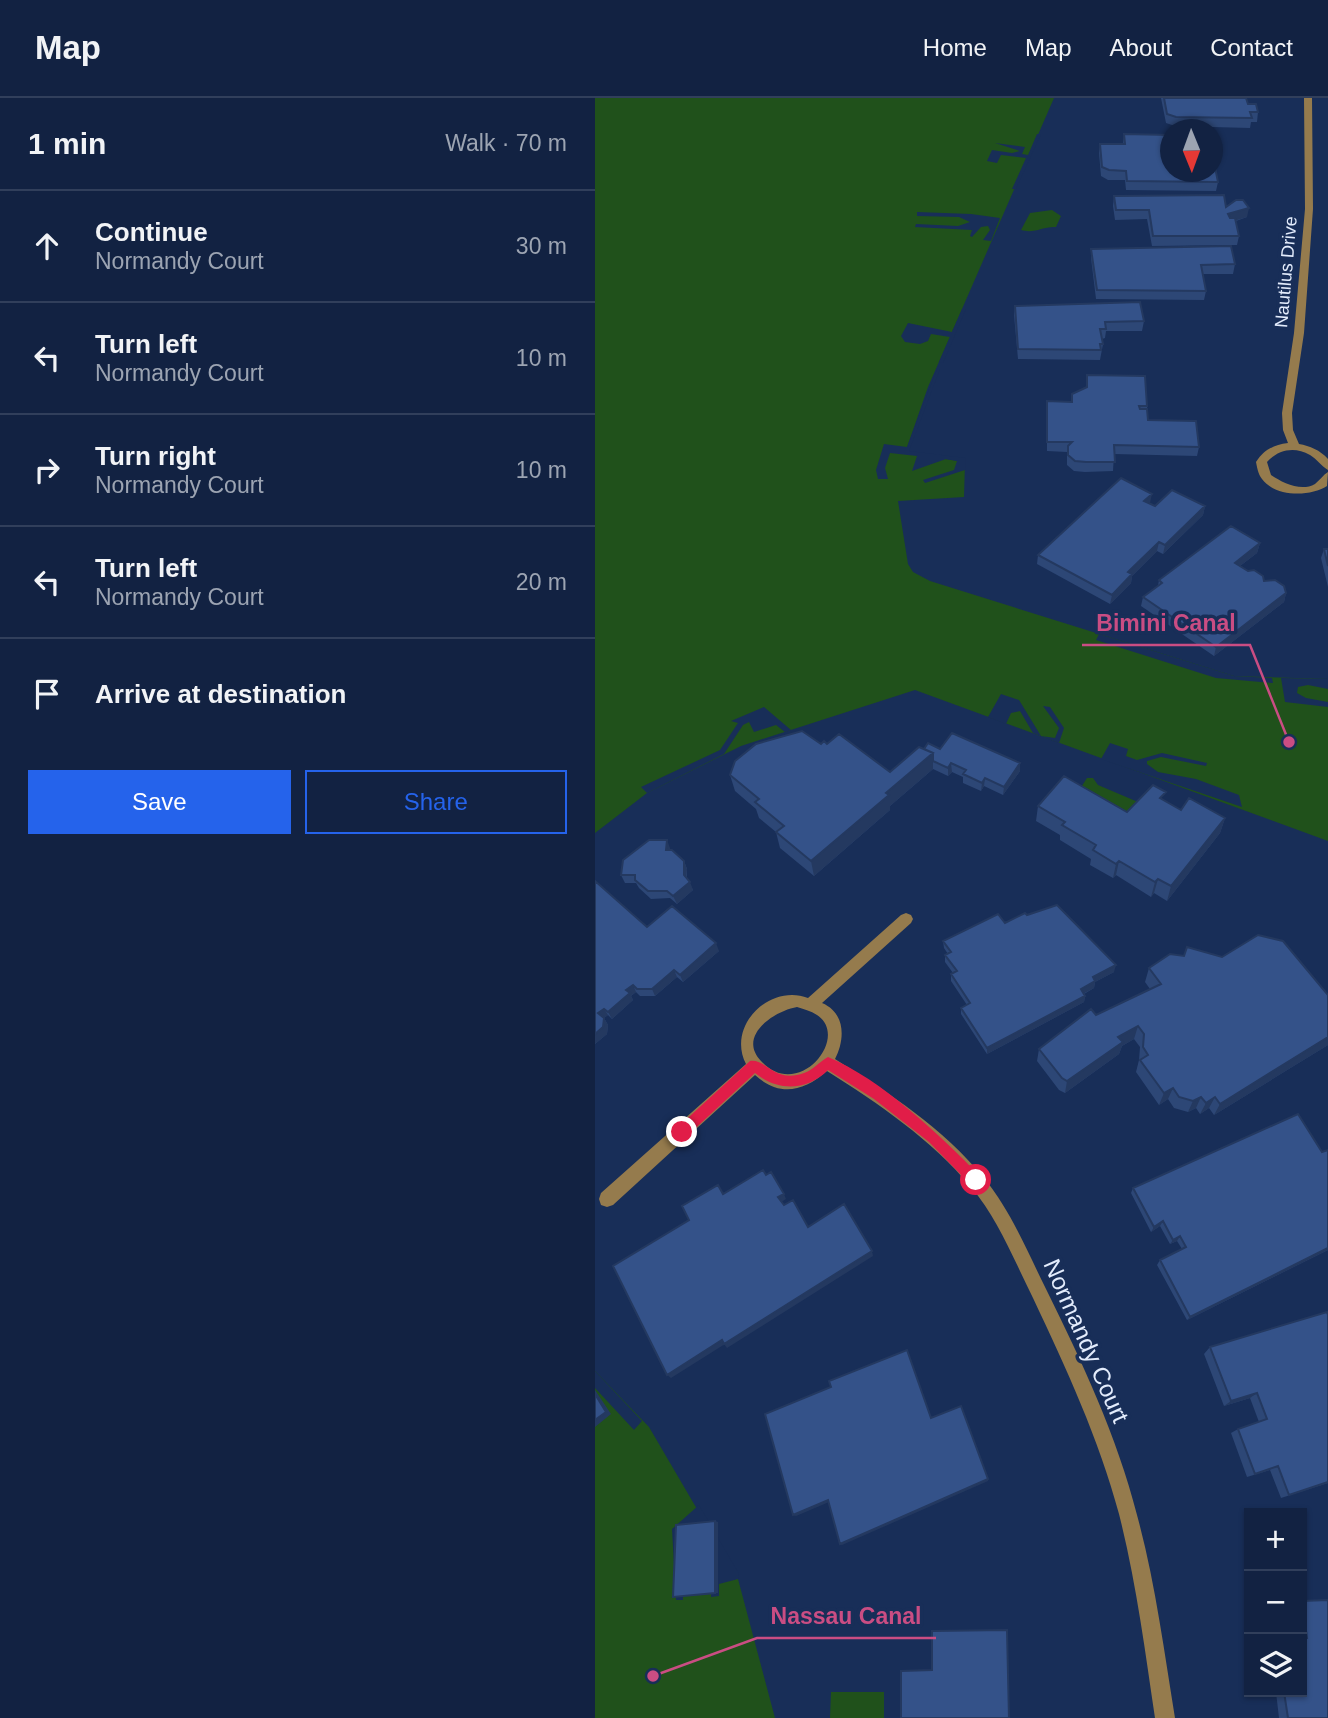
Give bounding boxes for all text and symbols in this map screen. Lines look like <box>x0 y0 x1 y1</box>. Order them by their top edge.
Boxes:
text: Map <box>35 29 101 66</box>
text: Home <box>923 34 987 61</box>
text: Map <box>1025 34 1072 61</box>
text: About <box>1110 34 1172 61</box>
text: Contact <box>1210 34 1293 61</box>
north arrow <box>1160 119 1223 182</box>
text: 1 min <box>28 127 106 160</box>
text: Walk · 70 m <box>445 130 567 156</box>
street label: Nautilus Drive <box>1271 215 1301 329</box>
text: Continue <box>95 217 208 247</box>
icon: ahead <box>28 227 66 265</box>
text: 30 m <box>516 233 567 259</box>
text: Normandy Court <box>95 248 264 274</box>
text: Turn left <box>95 329 197 359</box>
icon: left <box>28 339 66 377</box>
text: 10 m <box>516 345 567 371</box>
text: Normandy Court <box>95 360 264 386</box>
text: Turn right <box>95 441 216 471</box>
icon: right <box>28 451 66 489</box>
text: 10 m <box>516 457 567 483</box>
text: Normandy Court <box>95 472 264 498</box>
text: Turn left <box>95 553 197 583</box>
icon: left <box>28 563 66 601</box>
text: 20 m <box>516 569 567 595</box>
text: Normandy Court <box>95 584 264 610</box>
callout: Bimini Canal <box>1082 601 1250 645</box>
text: Bimini Canal <box>1096 610 1236 636</box>
icon: arrive <box>28 675 66 713</box>
text: Arrive at destination <box>95 679 346 709</box>
button: Save <box>28 770 291 834</box>
button: Share <box>305 770 567 834</box>
route end <box>666 1116 697 1147</box>
route start <box>960 1164 991 1195</box>
street label: Normandy Court <box>1038 1255 1135 1427</box>
map controls <box>1244 1508 1307 1697</box>
button: + <box>1244 1508 1307 1571</box>
button: − <box>1244 1571 1307 1634</box>
callout: Nassau Canal <box>757 1594 936 1638</box>
text: Nassau Canal <box>771 1603 921 1629</box>
button: layers <box>1244 1634 1307 1697</box>

